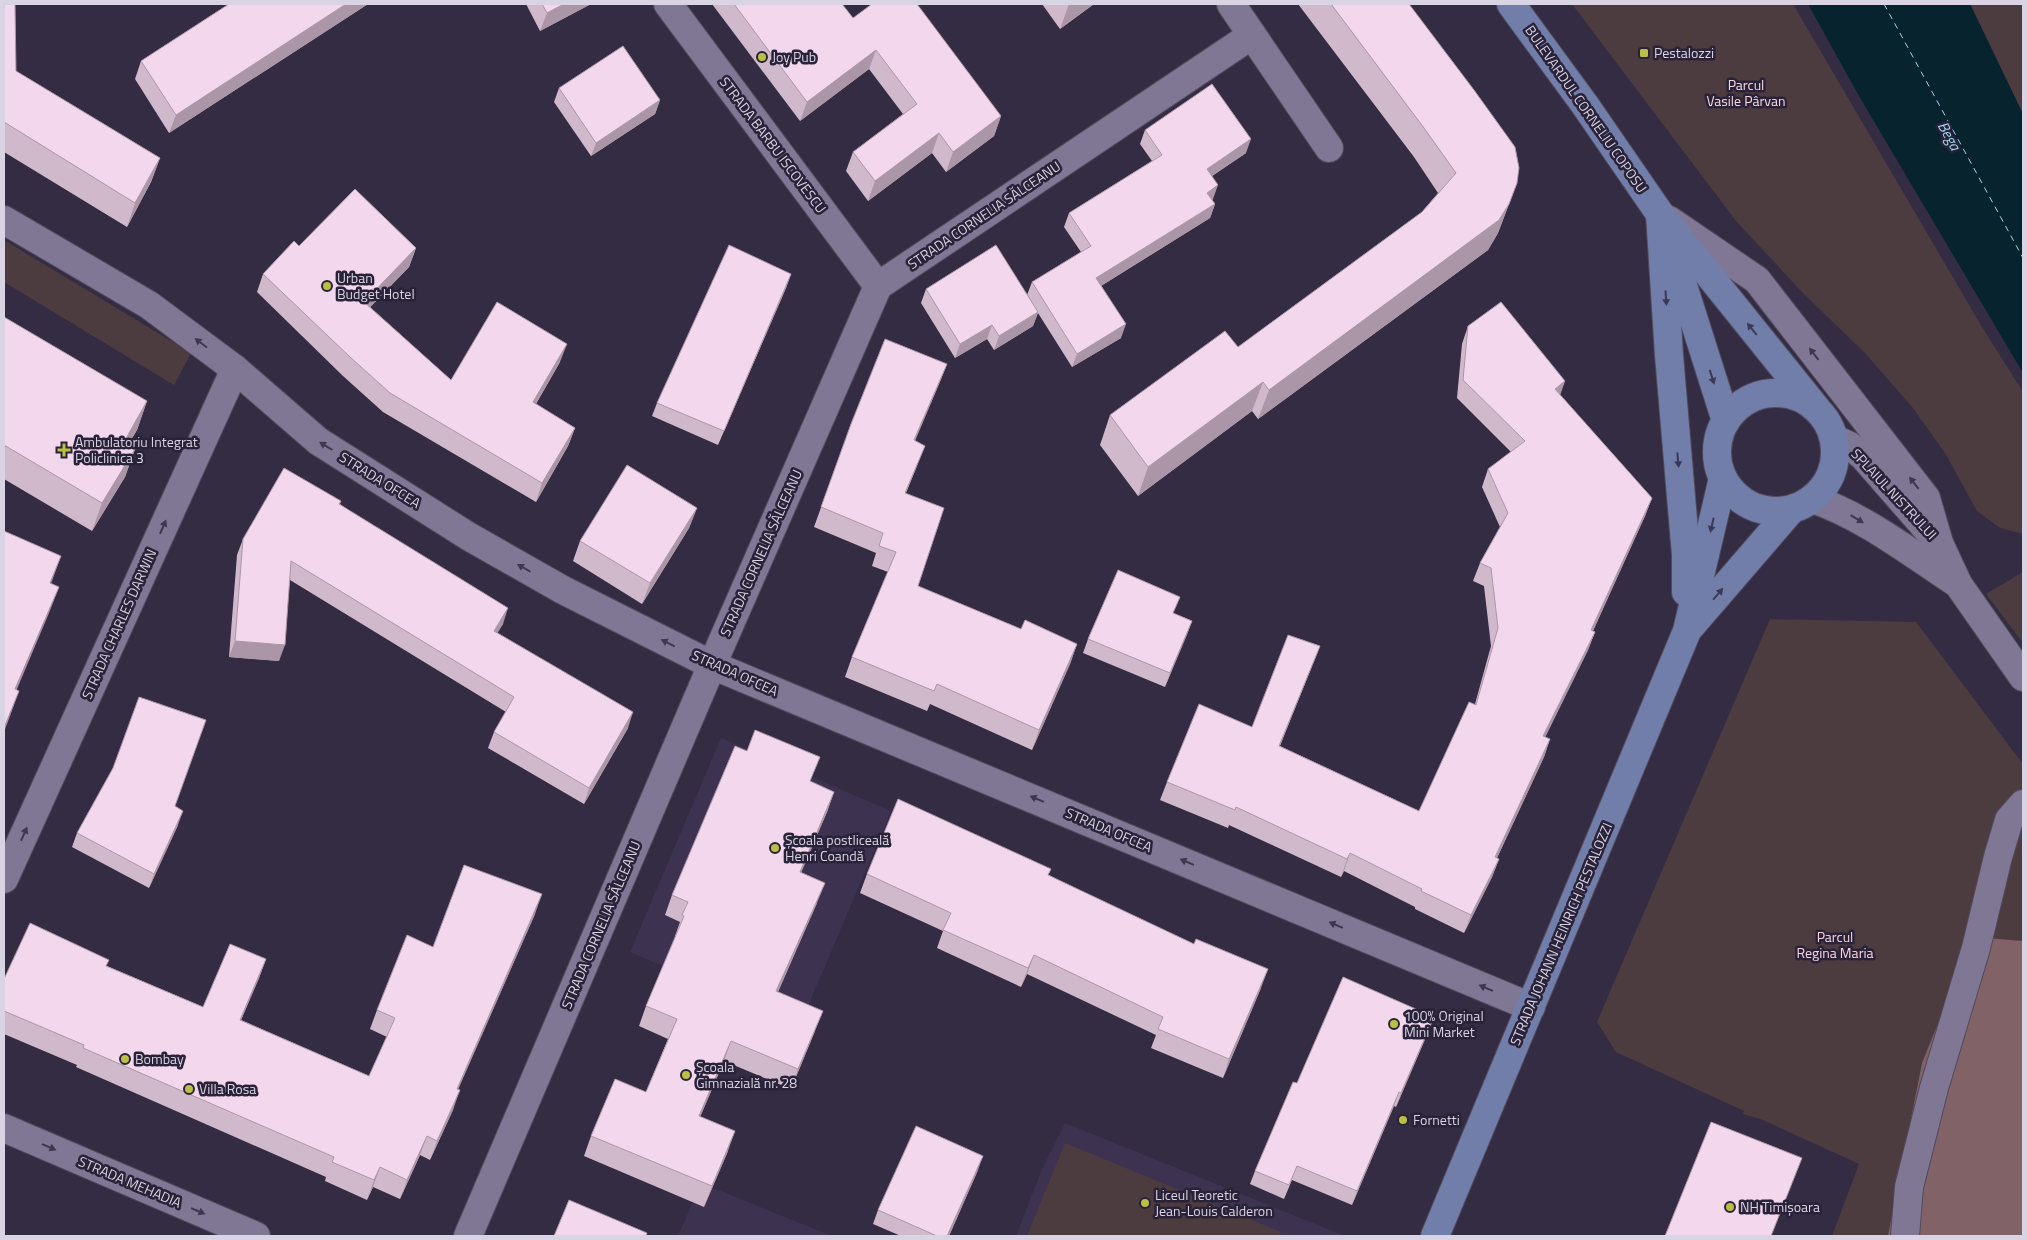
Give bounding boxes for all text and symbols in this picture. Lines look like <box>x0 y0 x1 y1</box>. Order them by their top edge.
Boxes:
street label: BULEVARDUL CORNELIU COPOSU <box>1520 21 1652 197</box>
place label: Pestalozzi <box>1654 42 1714 63</box>
place label: Joy Pub <box>772 46 816 67</box>
marker: Pestalozzi <box>1638 47 1650 59</box>
marker: Joy Pub <box>756 51 768 63</box>
street label: STRADA BARBU ISCOVESCU <box>715 72 832 217</box>
park label: Parcul Vasile Pârvan <box>1707 74 1786 111</box>
water label: Bega <box>1932 117 1968 156</box>
street label: STRADA CORNELIA SĂLCEANU <box>903 155 1064 274</box>
place label: Urban Budget Hotel <box>337 267 415 304</box>
marker: Urban Budget Hotel <box>321 280 333 292</box>
one-way arrow <box>1662 290 1670 306</box>
one-way arrow <box>1747 323 1758 336</box>
one-way arrow <box>195 338 208 349</box>
one-way arrow <box>1809 348 1820 361</box>
one-way arrow <box>1709 370 1716 385</box>
place label: Ambulatoriu Integrat Policlinica 3 <box>75 431 198 468</box>
one-way arrow <box>320 441 333 451</box>
marker: Ambulatoriu Integrat Policlinica 3 <box>57 443 71 457</box>
street label: SPLAIUL NISTRULUI <box>1847 443 1942 544</box>
street label: STRADA OFCEA <box>336 446 425 513</box>
one-way arrow <box>1674 452 1682 468</box>
street label: STRADA CORNELIA SĂLCEANU <box>714 466 807 640</box>
one-way arrow <box>1908 477 1919 490</box>
one-way arrow <box>1850 514 1863 523</box>
one-way arrow <box>1708 518 1716 533</box>
one-way arrow <box>159 520 167 534</box>
street label: STRADA CHARLES DARWIN <box>76 545 161 702</box>
one-way arrow <box>517 564 532 572</box>
one-way arrow <box>1713 588 1724 601</box>
one-way arrow <box>661 639 676 647</box>
street label: STRADA OFCEA <box>689 644 782 701</box>
one-way arrow <box>1030 795 1044 803</box>
street label: STRADA OFCEA <box>1063 802 1156 857</box>
street label: STRADA JOHANN HEINRICH PESTALOZZI <box>1504 819 1617 1048</box>
one-way arrow <box>20 827 28 841</box>
place label: Școala postliceală Henri Coandă <box>785 829 889 866</box>
street label: STRADA CORNELIA SĂLCEANU <box>556 838 645 1012</box>
marker: Școala postliceală Henri Coandă <box>769 842 781 854</box>
one-way arrow <box>1180 858 1194 866</box>
one-way arrow <box>1329 921 1344 929</box>
park label: Parcul Regina Maria <box>1796 926 1874 963</box>
one-way arrow <box>1478 984 1493 992</box>
place label: 100% Original Mini Market <box>1404 1005 1484 1042</box>
marker: 100% Original Mini Market <box>1388 1018 1400 1030</box>
place label: Bombay <box>135 1048 184 1069</box>
marker: Bombay <box>119 1053 131 1065</box>
place label: Școala Gimnazială nr. 28 <box>696 1056 797 1093</box>
marker: Școala Gimnazială nr. 28 <box>680 1069 692 1081</box>
place label: Villa Rosa <box>199 1078 256 1099</box>
marker: Villa Rosa <box>183 1083 195 1095</box>
place label: Fornetti <box>1413 1109 1460 1130</box>
marker: Fornetti <box>1397 1114 1409 1126</box>
one-way arrow <box>42 1143 56 1151</box>
street label: STRADA MEHADIA <box>75 1150 186 1213</box>
place label: Liceul Teoretic Jean-Louis Calderon <box>1155 1184 1273 1221</box>
place label: NH Timișoara <box>1740 1196 1820 1217</box>
marker: Liceul Teoretic Jean-Louis Calderon <box>1139 1197 1151 1209</box>
marker: NH Timișoara <box>1724 1201 1736 1213</box>
one-way arrow <box>191 1207 205 1215</box>

